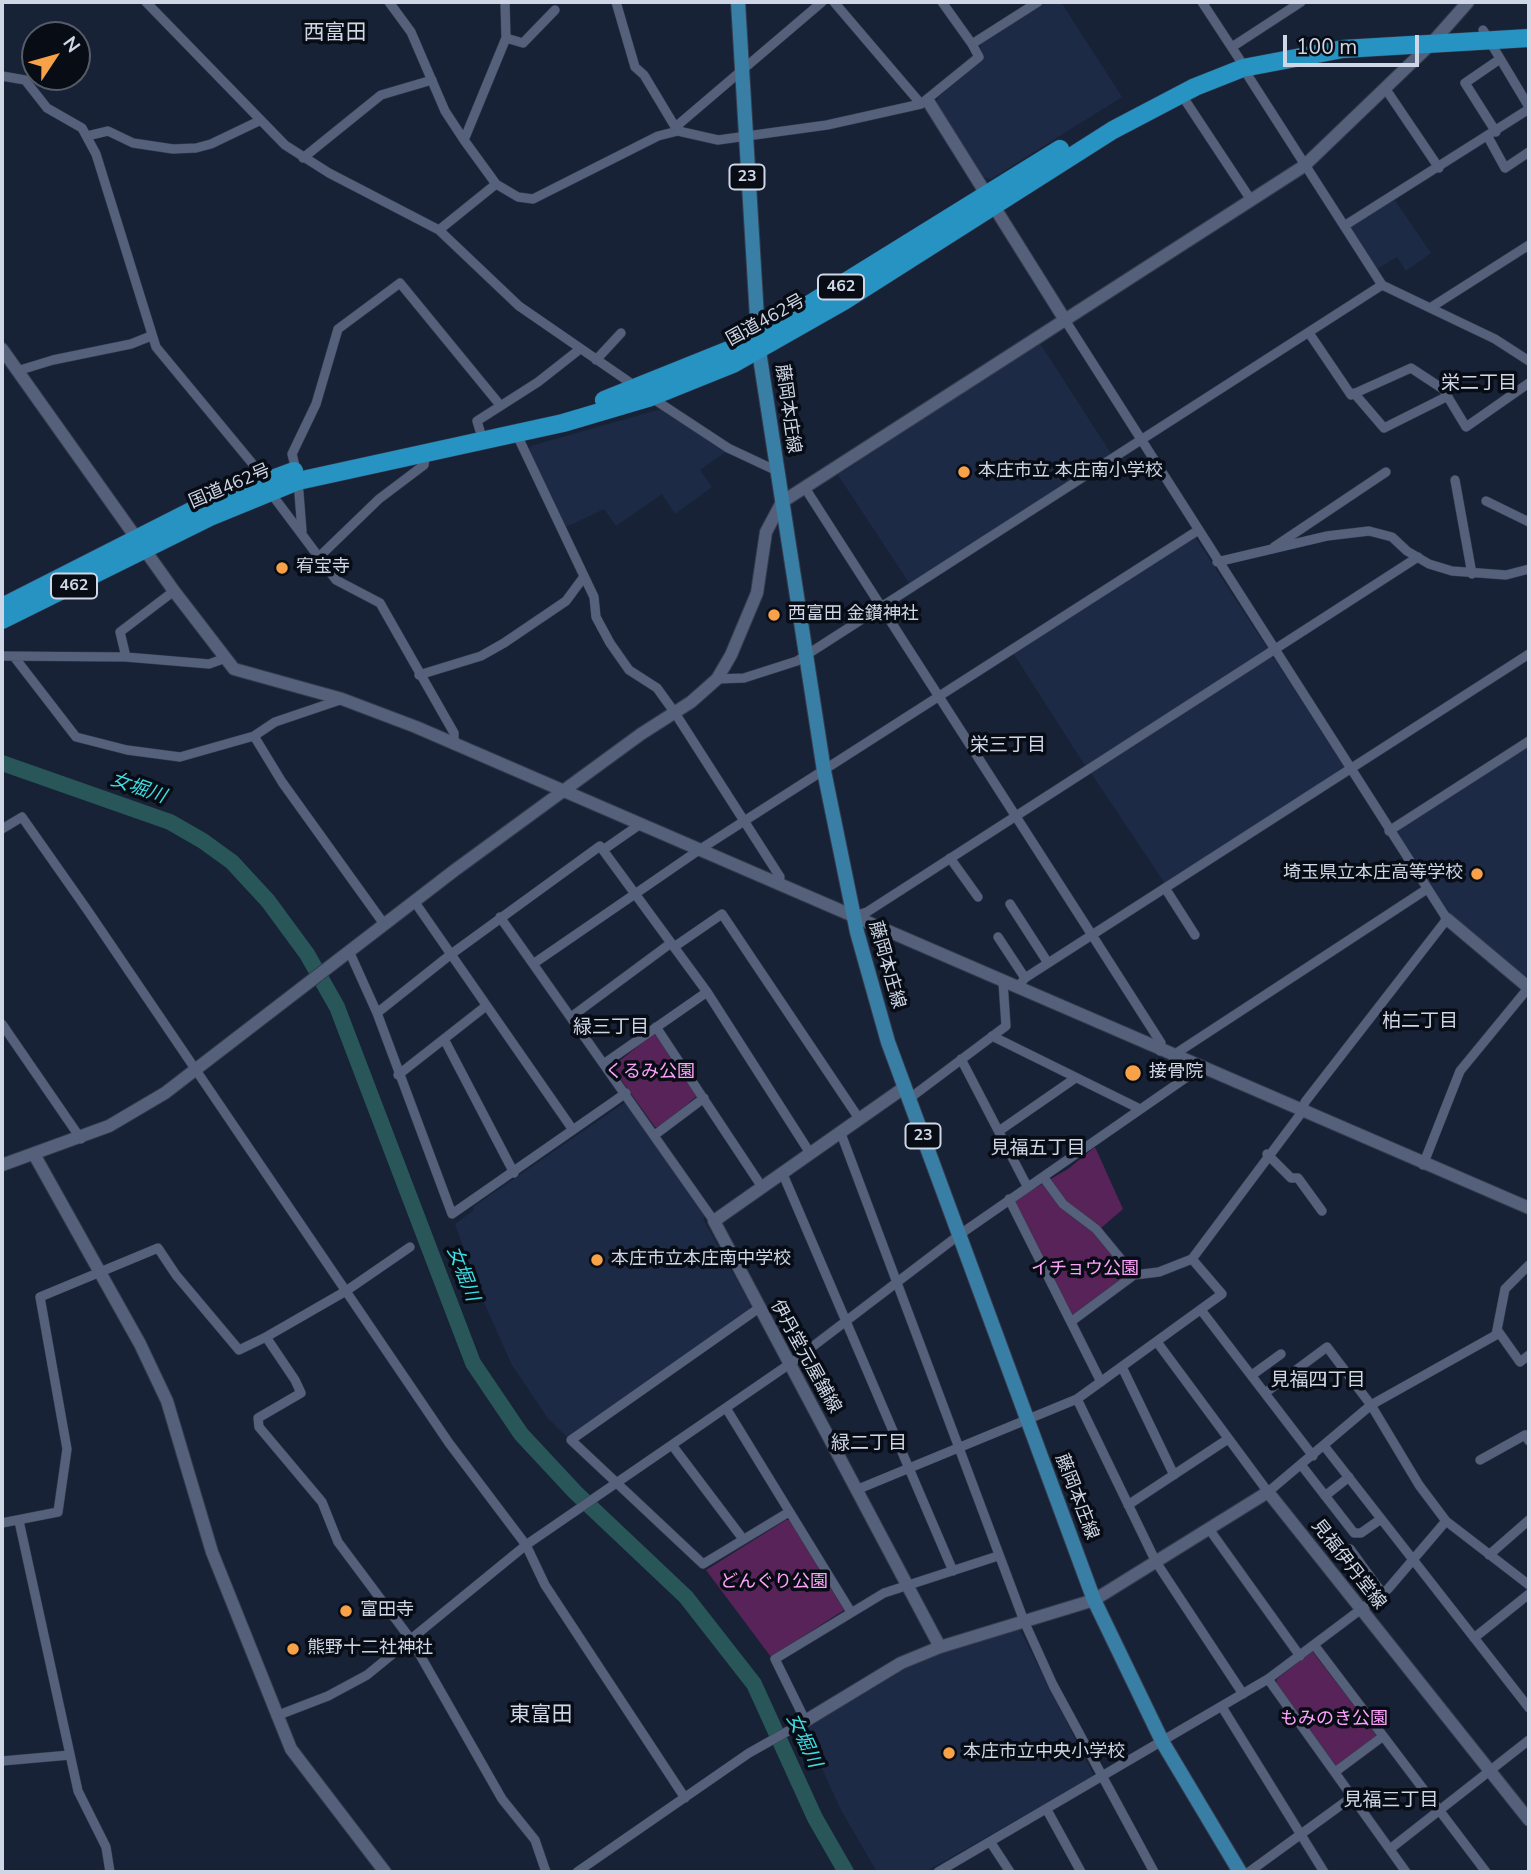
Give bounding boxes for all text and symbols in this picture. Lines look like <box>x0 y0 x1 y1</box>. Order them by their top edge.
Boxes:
north arrow <box>21 21 91 91</box>
district label: 西富田 <box>304 21 366 47</box>
scale bar <box>1286 21 1422 65</box>
text: N <box>57 31 86 58</box>
text: 100 m <box>1296 33 1357 61</box>
road number: 23 <box>730 164 764 190</box>
road number: 462 <box>818 274 864 300</box>
street label: 国道462号 <box>723 291 809 351</box>
street label: 藤岡本庄線 <box>770 363 804 455</box>
district label: 栄二丁目 <box>1441 373 1517 395</box>
street label: 国道462号 <box>186 460 274 514</box>
place label: 本庄市立 本庄南小学校 <box>978 461 1163 483</box>
marker: 本庄市立 本庄南小学校 <box>956 464 972 480</box>
place label: 宥宝寺 <box>296 557 350 579</box>
marker: 宥宝寺 <box>274 560 290 576</box>
road number: 462 <box>51 573 97 598</box>
place label: 西富田 金鑚神社 <box>788 604 919 626</box>
marker: 西富田 金鑚神社 <box>766 607 782 623</box>
district label: 栄三丁目 <box>970 735 1046 757</box>
water label: 女堀川 <box>107 769 169 809</box>
place label: 埼玉県立本庄高等学校 <box>1283 863 1463 885</box>
marker: 埼玉県立本庄高等学校 <box>1469 866 1485 882</box>
street label: 藤岡本庄線 <box>863 919 909 1011</box>
district label: 柏二丁目 <box>1382 1011 1458 1033</box>
district label: 緑三丁目 <box>573 1017 649 1039</box>
park label: くるみ公園 <box>605 1062 695 1084</box>
place label: 接骨院 <box>1149 1062 1203 1084</box>
marker: 接骨院 <box>1123 1063 1143 1083</box>
road number: 23 <box>906 1124 940 1148</box>
district label: 見福五丁目 <box>991 1138 1085 1160</box>
water label: 女堀川 <box>441 1243 483 1305</box>
place label: 本庄市立本庄南中学校 <box>611 1249 791 1271</box>
marker: 本庄市立本庄南中学校 <box>589 1252 605 1268</box>
park label: イチョウ公園 <box>1031 1259 1139 1281</box>
street label: 伊丹堂元屋舗線 <box>765 1297 845 1417</box>
district label: 見福四丁目 <box>1271 1370 1365 1392</box>
district label: 緑二丁目 <box>831 1433 907 1455</box>
street label: 藤岡本庄線 <box>1050 1451 1102 1543</box>
street label: 見福伊丹堂線 <box>1306 1516 1390 1614</box>
park label: どんぐり公園 <box>720 1572 828 1594</box>
place label: 富田寺 <box>360 1600 414 1622</box>
marker: 富田寺 <box>338 1603 354 1619</box>
place label: 熊野十二社神社 <box>307 1638 433 1660</box>
marker: 熊野十二社神社 <box>285 1641 301 1657</box>
district label: 東富田 <box>510 1703 572 1729</box>
park label: もみのき公園 <box>1280 1709 1388 1731</box>
water label: 女堀川 <box>781 1710 825 1772</box>
place label: 本庄市立中央小学校 <box>963 1742 1125 1764</box>
marker: 本庄市立中央小学校 <box>941 1745 957 1761</box>
district label: 見福三丁目 <box>1344 1790 1438 1812</box>

